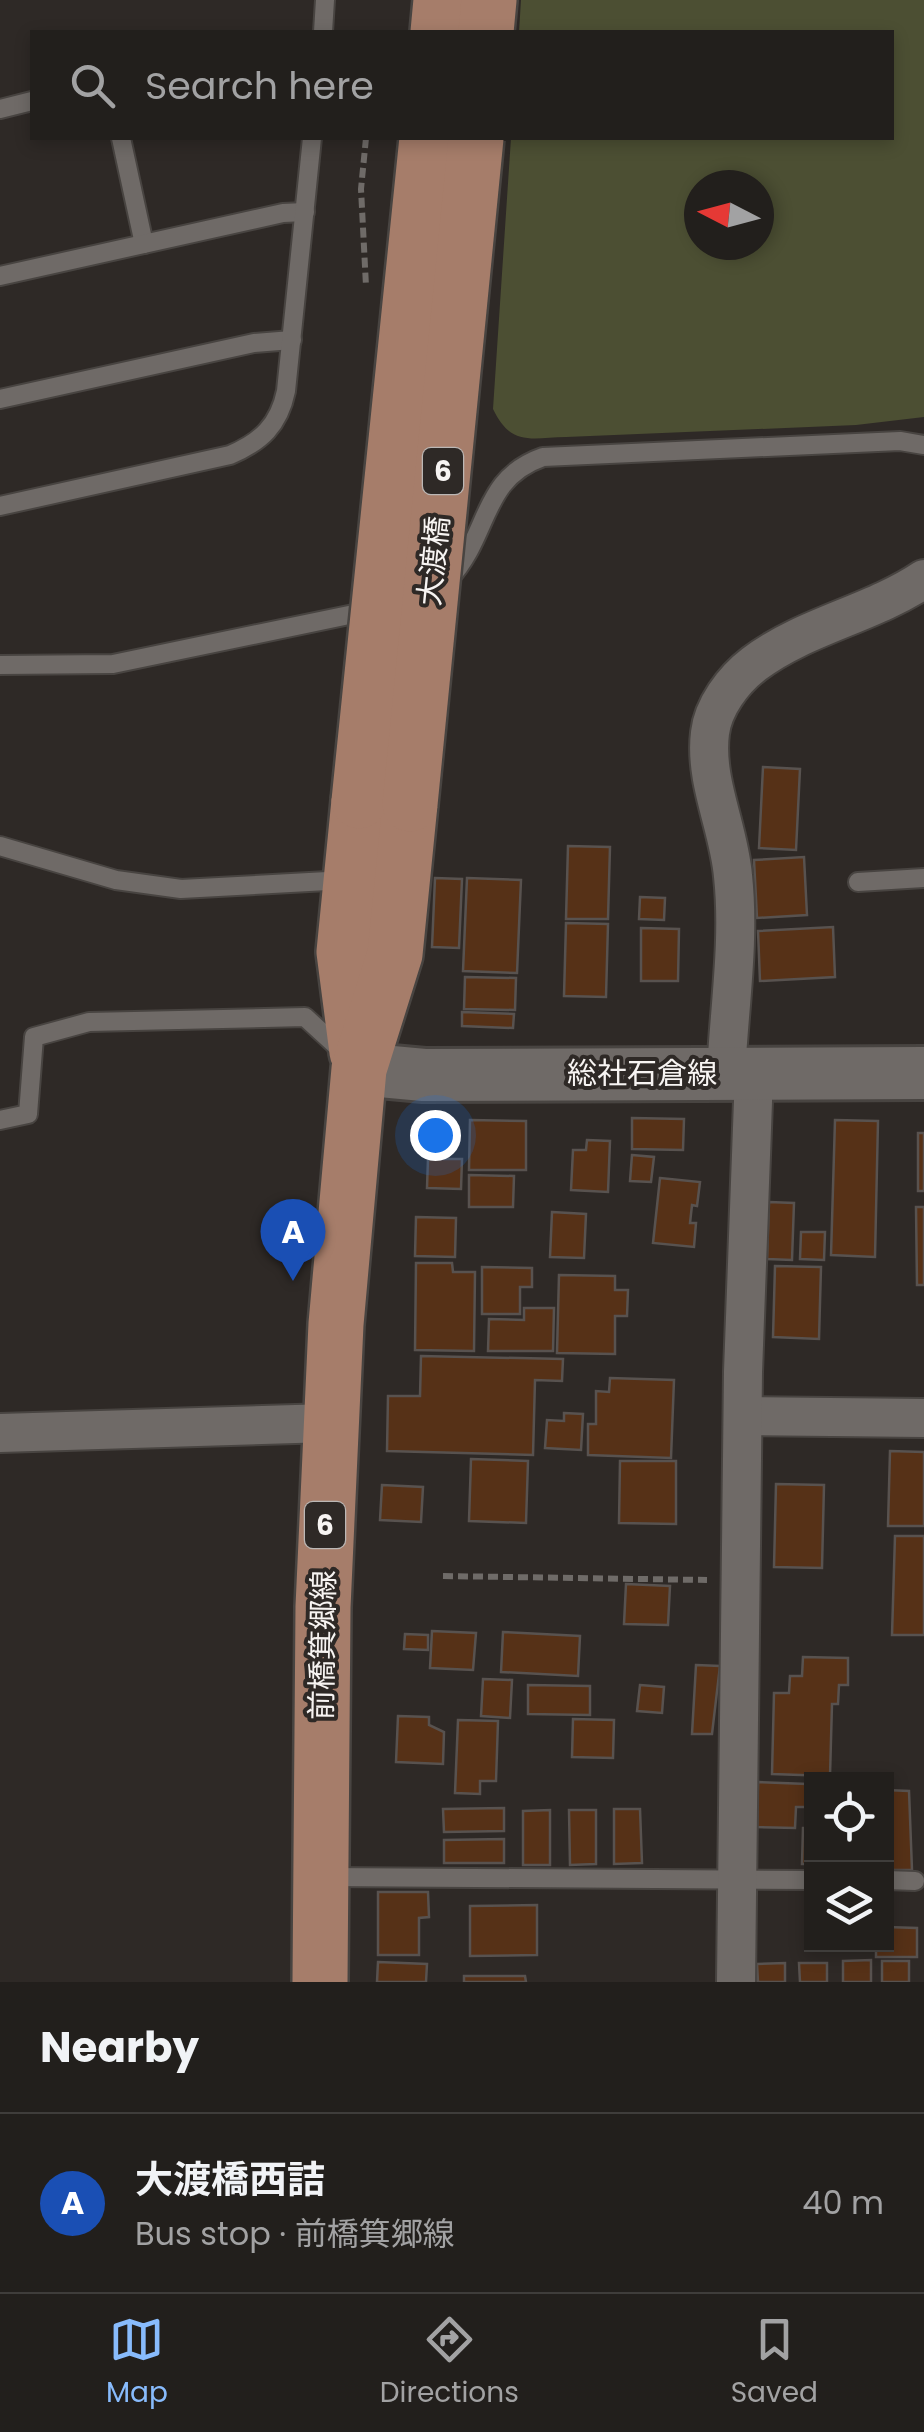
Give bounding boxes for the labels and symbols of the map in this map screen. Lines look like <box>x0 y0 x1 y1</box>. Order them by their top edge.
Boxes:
north arrow <box>684 170 774 260</box>
road number: 6 <box>423 448 463 494</box>
street label: 大渡橋 <box>407 514 460 608</box>
street label: 総社石倉線 <box>567 1052 717 1095</box>
your location <box>410 1110 461 1161</box>
pin: A <box>260 1198 326 1281</box>
road number: 6 <box>305 1502 345 1548</box>
street label: 前橋箕郷線 <box>300 1570 345 1720</box>

